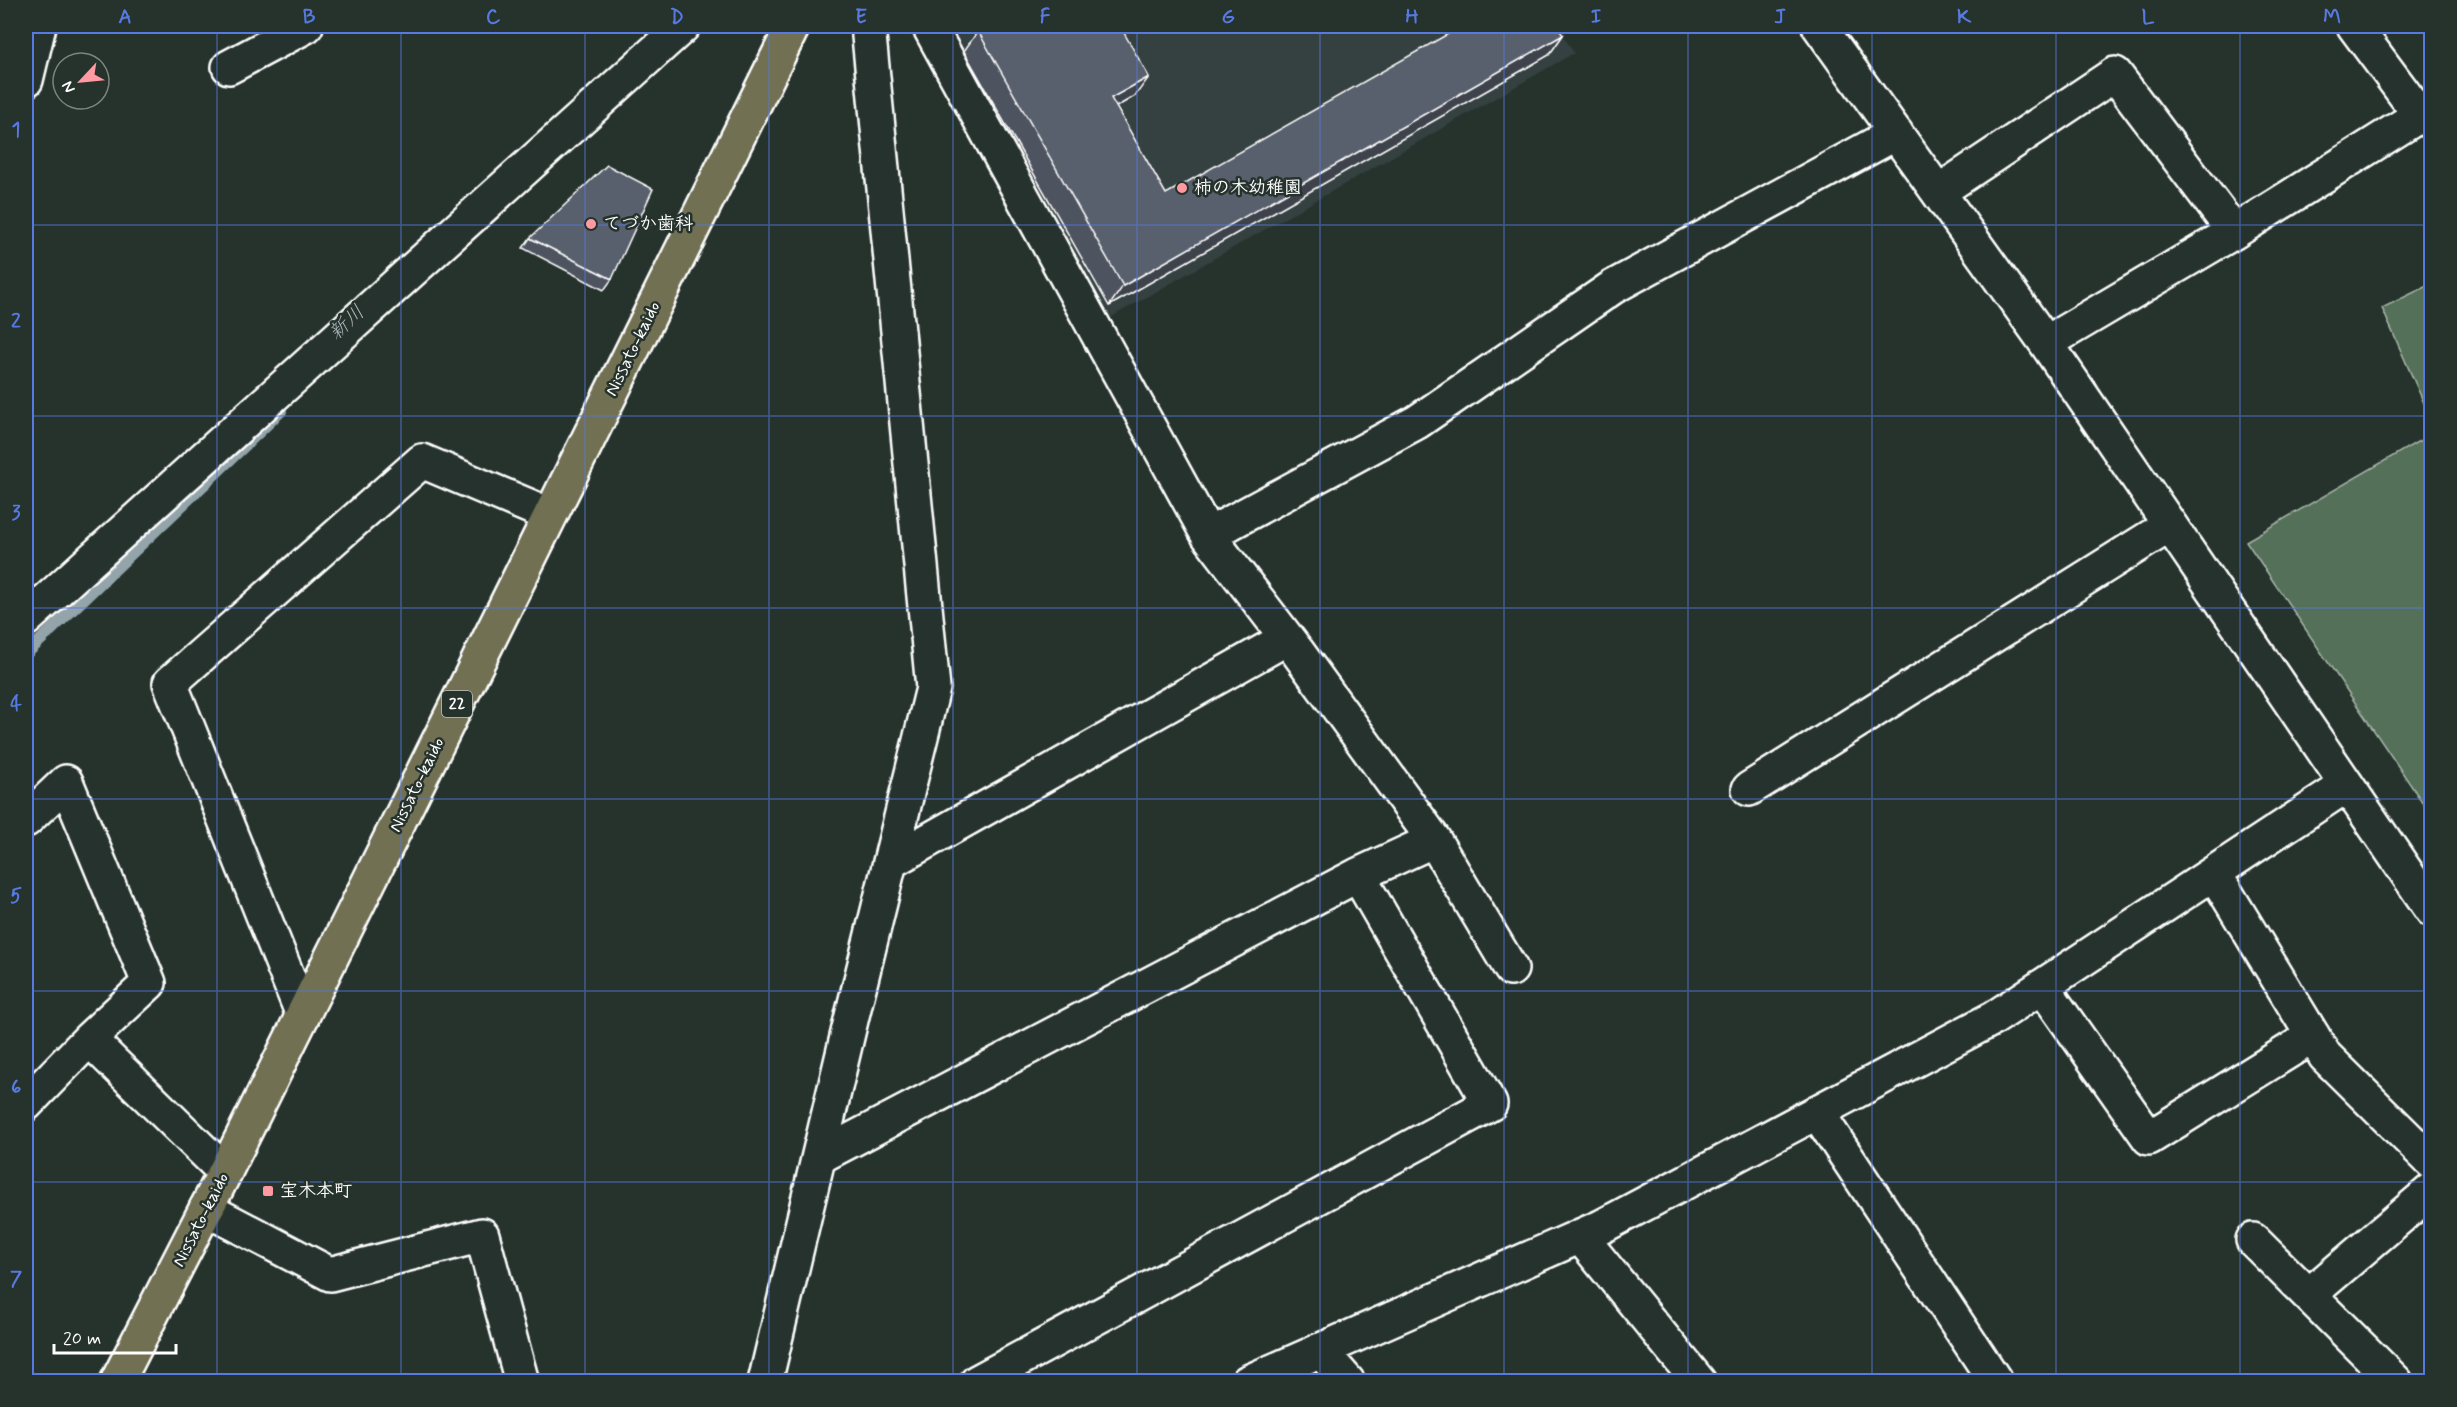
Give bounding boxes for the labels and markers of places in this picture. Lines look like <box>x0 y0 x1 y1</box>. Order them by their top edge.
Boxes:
place label: 柿の木幼稚園 <box>1194 176 1302 200</box>
marker: 柿の木幼稚園 <box>1175 181 1189 195</box>
place label: てづか歯科 <box>603 212 693 236</box>
marker: てづか歯科 <box>584 217 598 231</box>
place label: 宝木本町 <box>280 1179 352 1203</box>
marker: 宝木本町 <box>261 1184 275 1198</box>

